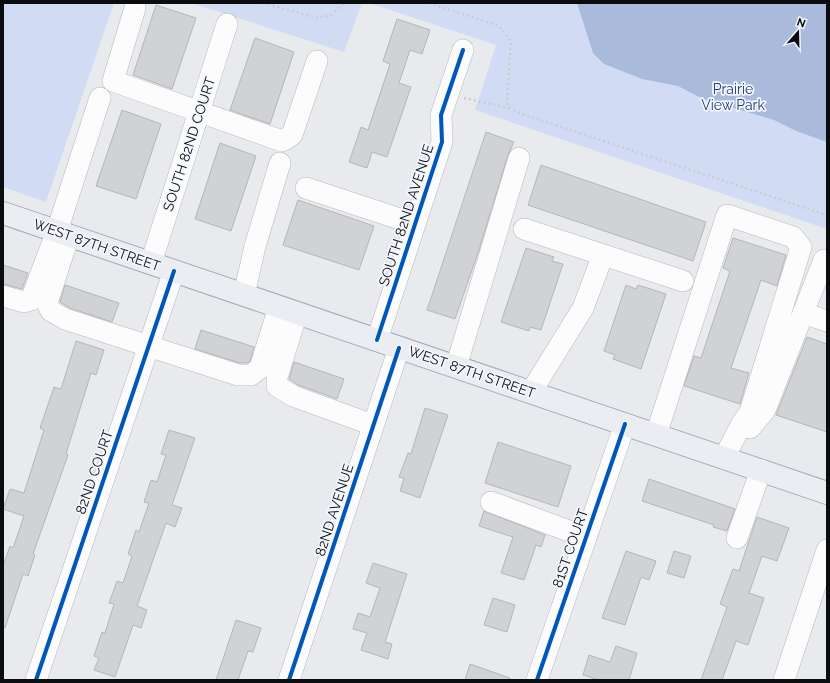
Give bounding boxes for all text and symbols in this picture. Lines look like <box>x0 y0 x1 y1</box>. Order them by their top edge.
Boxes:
north arrow <box>778 12 818 52</box>
text: N <box>795 16 807 31</box>
street label: SOUTH 82ND COURT <box>160 74 218 213</box>
park label: Prairie View Park <box>701 81 765 113</box>
street label: SOUTH 82ND AVENUE <box>376 142 436 288</box>
street label: WEST 87TH STREET <box>31 216 163 274</box>
street label: WEST 87TH STREET <box>406 343 538 401</box>
street label: 82ND COURT <box>72 427 116 516</box>
street label: 82ND AVENUE <box>312 462 356 558</box>
street label: 81ST COURT <box>549 506 591 590</box>

